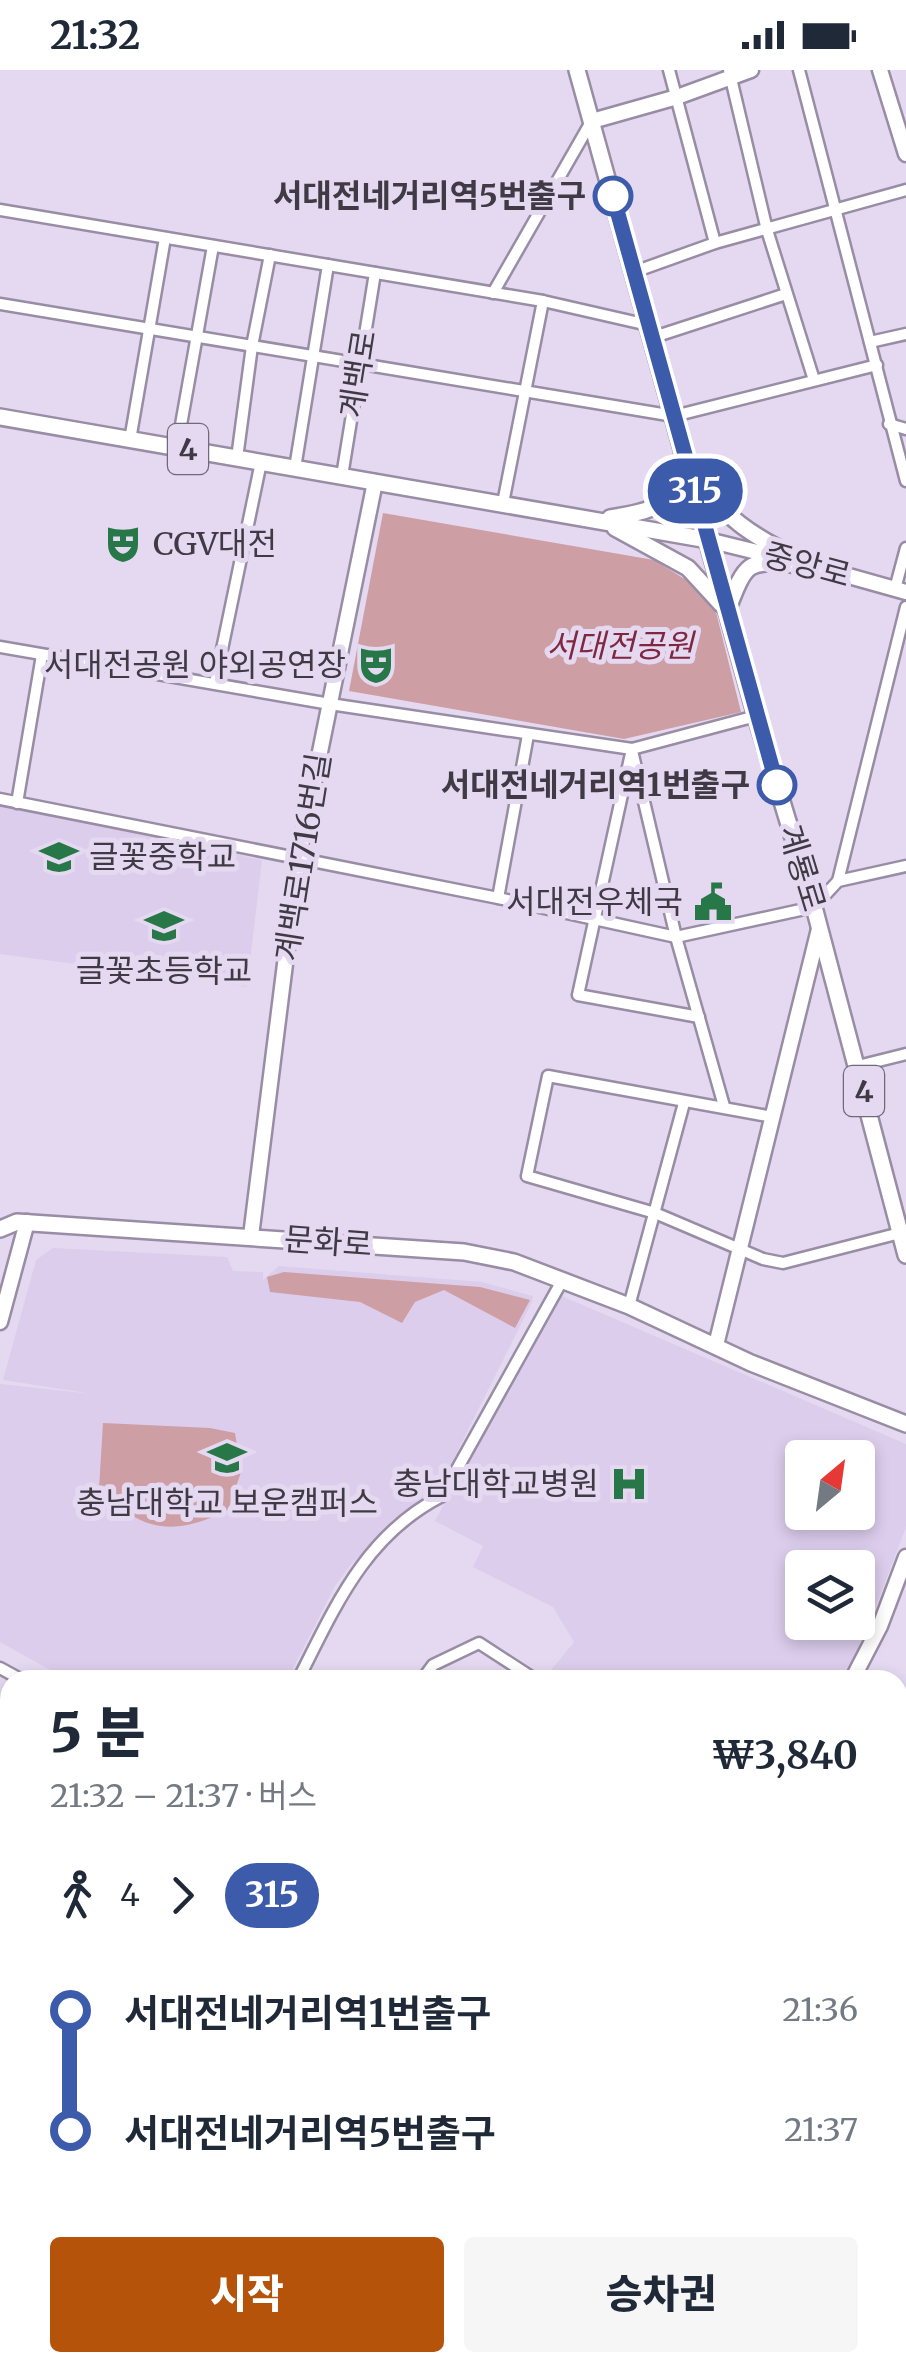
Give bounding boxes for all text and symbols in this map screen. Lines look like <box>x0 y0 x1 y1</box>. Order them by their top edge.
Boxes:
text: 21:32 <box>50 12 140 59</box>
place label: 서대전네거리역5번출구 <box>273 176 586 216</box>
marker: 서대전네거리역5번출구 <box>594 177 632 215</box>
street label: 계백로 <box>331 327 385 421</box>
road number: 4 <box>168 424 208 474</box>
line badge: 315 <box>638 458 752 524</box>
text: 315 <box>668 469 722 513</box>
theatre icon: CGV대전 <box>102 523 144 565</box>
place label: CGV대전 <box>153 524 277 564</box>
street label: 중앙로 <box>759 534 855 596</box>
park label: 서대전공원 <box>546 626 696 666</box>
theatre icon: 서대전공원 야외공연장 <box>355 644 397 686</box>
place label: 서대전공원 야외공연장 <box>44 645 346 685</box>
street label: 계백로1716번길 <box>267 750 339 964</box>
place label: 서대전네거리역1번출구 <box>441 765 750 805</box>
marker: 서대전네거리역1번출구 <box>758 766 796 804</box>
street label: 계룡로 <box>770 820 834 916</box>
school or university icon: 글꽃중학교 <box>38 836 80 878</box>
place label: 글꽃중학교 <box>89 837 236 877</box>
public building icon: 서대전우체국 <box>692 881 734 923</box>
place label: 서대전우체국 <box>506 882 683 922</box>
school or university icon: 글꽃초등학교 <box>143 905 185 947</box>
place label: 글꽃초등학교 <box>76 951 252 991</box>
road number: 4 <box>844 1066 884 1116</box>
street label: 문화로 <box>283 1219 373 1265</box>
school or university icon: 충남대학교 보운캠퍼스 <box>206 1437 248 1479</box>
north arrow <box>785 1440 875 1530</box>
map controls <box>785 1440 875 1640</box>
hospital icon: 충남대학교병원 <box>608 1463 650 1505</box>
place label: 충남대학교병원 <box>393 1464 599 1504</box>
place label: 충남대학교 보운캠퍼스 <box>76 1483 378 1523</box>
button: layers <box>785 1550 875 1640</box>
text: 5 분 <box>50 1698 146 1767</box>
text: ₩3,840 <box>712 1732 858 1779</box>
text: 21:32 – 21:37 · 버스 <box>50 1776 317 1816</box>
icon: walk <box>50 1868 105 1923</box>
icon: forward <box>155 1868 210 1923</box>
text: 315 <box>245 1873 299 1917</box>
text: 4 <box>120 1875 140 1915</box>
text: 서대전네거리역1번출구 <box>124 1990 491 2037</box>
text: 21:36 <box>782 1990 858 2030</box>
text: 서대전네거리역5번출구 <box>124 2110 496 2157</box>
text: 21:37 <box>784 2110 858 2150</box>
button: 시작 <box>50 2237 444 2352</box>
button: 승차권 <box>464 2237 858 2352</box>

